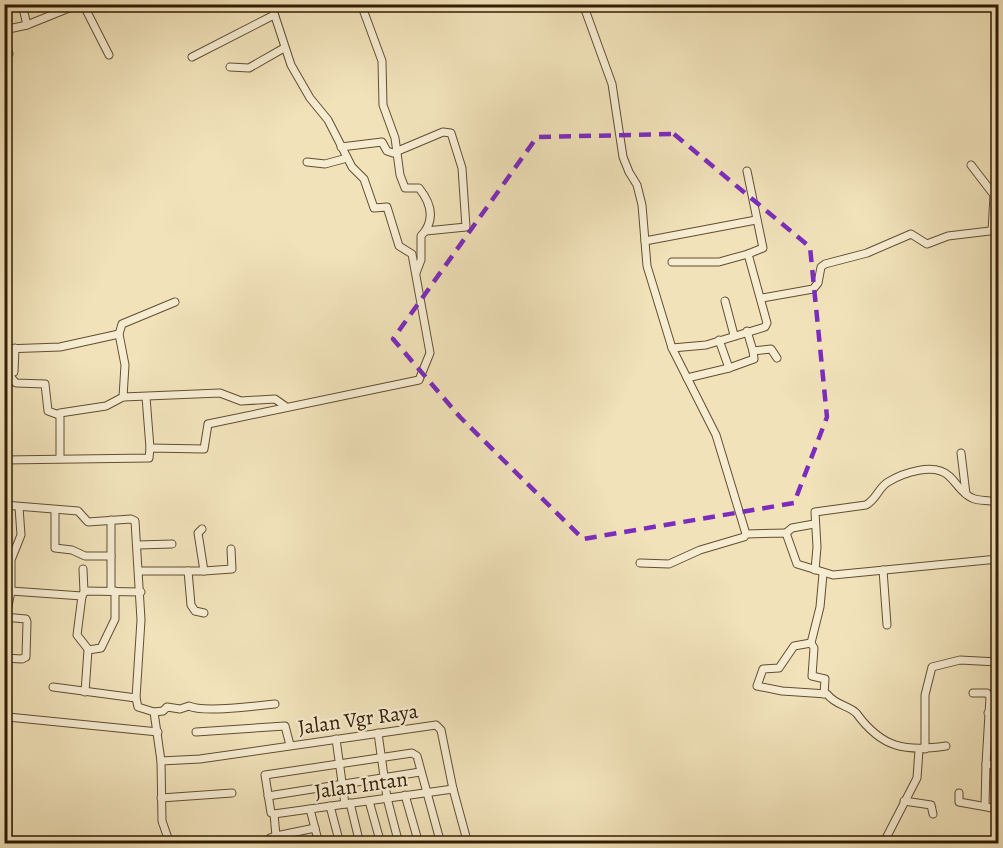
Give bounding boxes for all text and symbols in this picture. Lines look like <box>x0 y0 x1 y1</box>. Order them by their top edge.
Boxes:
street label: Jalan Vgr Raya <box>296 697 420 741</box>
street label: Jalan Intan <box>313 765 409 805</box>

